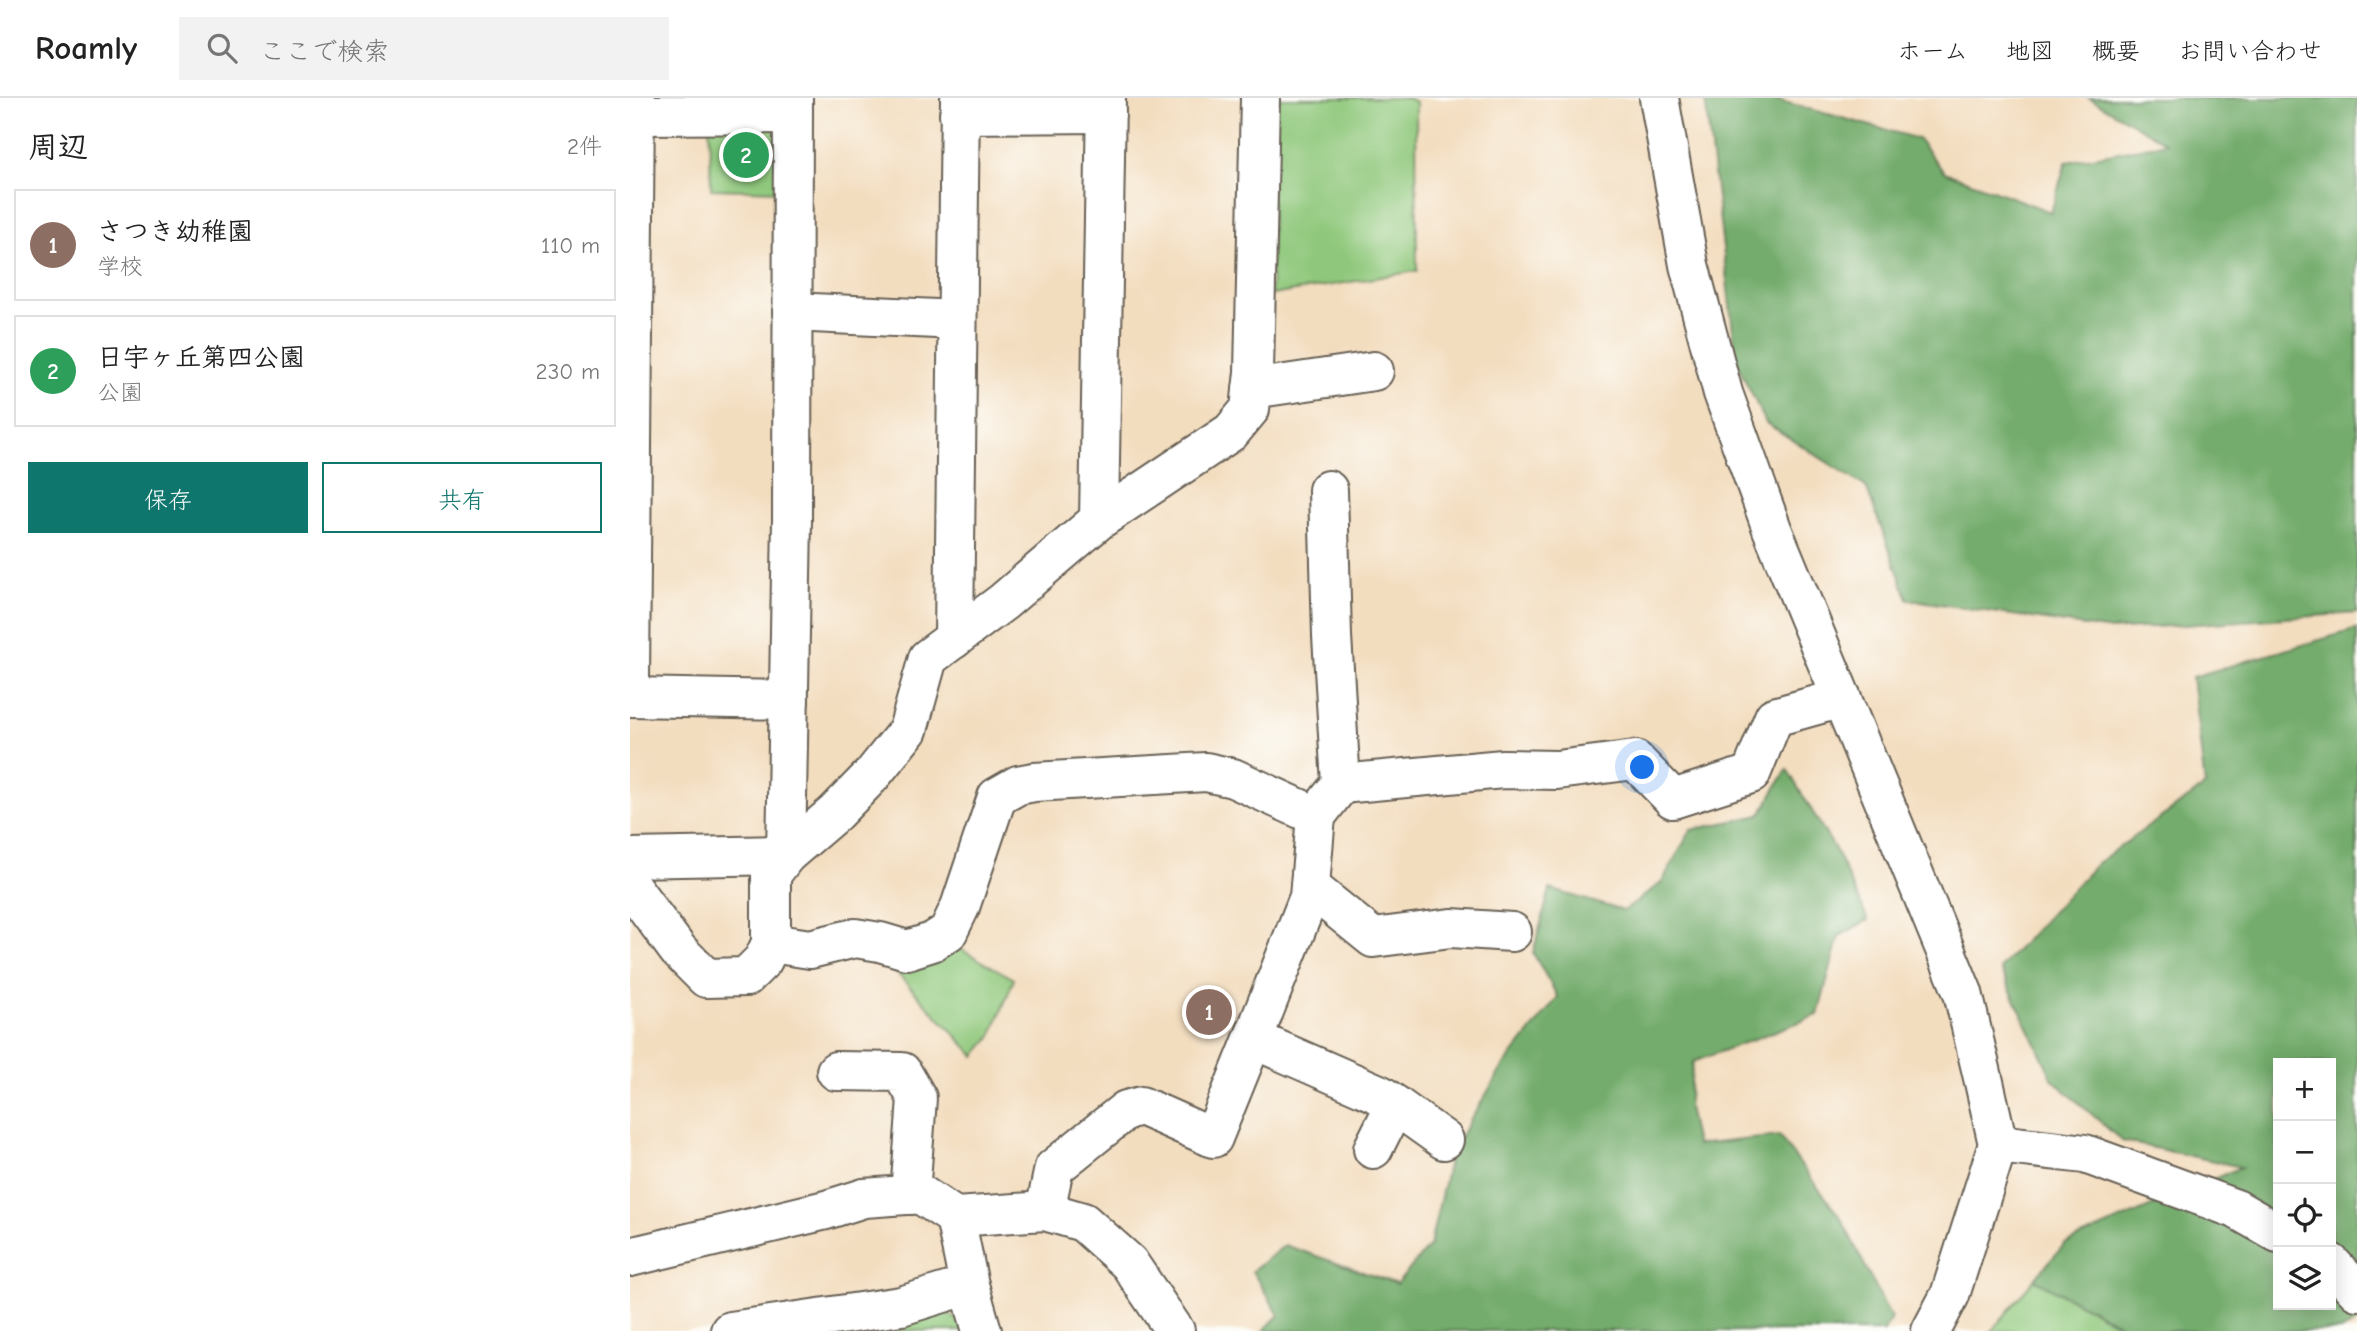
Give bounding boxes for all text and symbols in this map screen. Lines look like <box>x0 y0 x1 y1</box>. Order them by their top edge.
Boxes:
search box <box>179 17 669 80</box>
text: Roamly <box>35 29 137 67</box>
icon: search <box>203 29 241 67</box>
text: ここで検索 <box>259 37 389 67</box>
text: ホーム <box>1897 37 1968 65</box>
text: 地図 <box>2006 37 2054 65</box>
text: 概要 <box>2092 37 2140 65</box>
text: お問い合わせ <box>2178 37 2322 65</box>
pin: 2 <box>723 129 769 181</box>
text: 周辺 <box>28 130 88 165</box>
text: 2件 <box>567 133 602 160</box>
text: さつき幼稚園 <box>97 217 253 247</box>
text: 1 <box>48 232 58 259</box>
text: 110 m <box>541 232 600 259</box>
text: 学校 <box>97 253 143 280</box>
text: 日宇ヶ丘第四公園 <box>97 343 305 373</box>
text: 2 <box>47 358 59 385</box>
text: 230 m <box>536 358 600 385</box>
text: 公園 <box>97 379 143 406</box>
button: 保存 <box>28 462 308 533</box>
button: 共有 <box>322 462 602 533</box>
your location <box>1625 750 1659 784</box>
pin: 1 <box>1186 986 1232 1038</box>
map controls <box>2273 1058 2336 1310</box>
button: + <box>2273 1058 2336 1121</box>
button: − <box>2273 1121 2336 1184</box>
button: locate <box>2273 1184 2336 1247</box>
button: layers <box>2273 1247 2336 1310</box>

